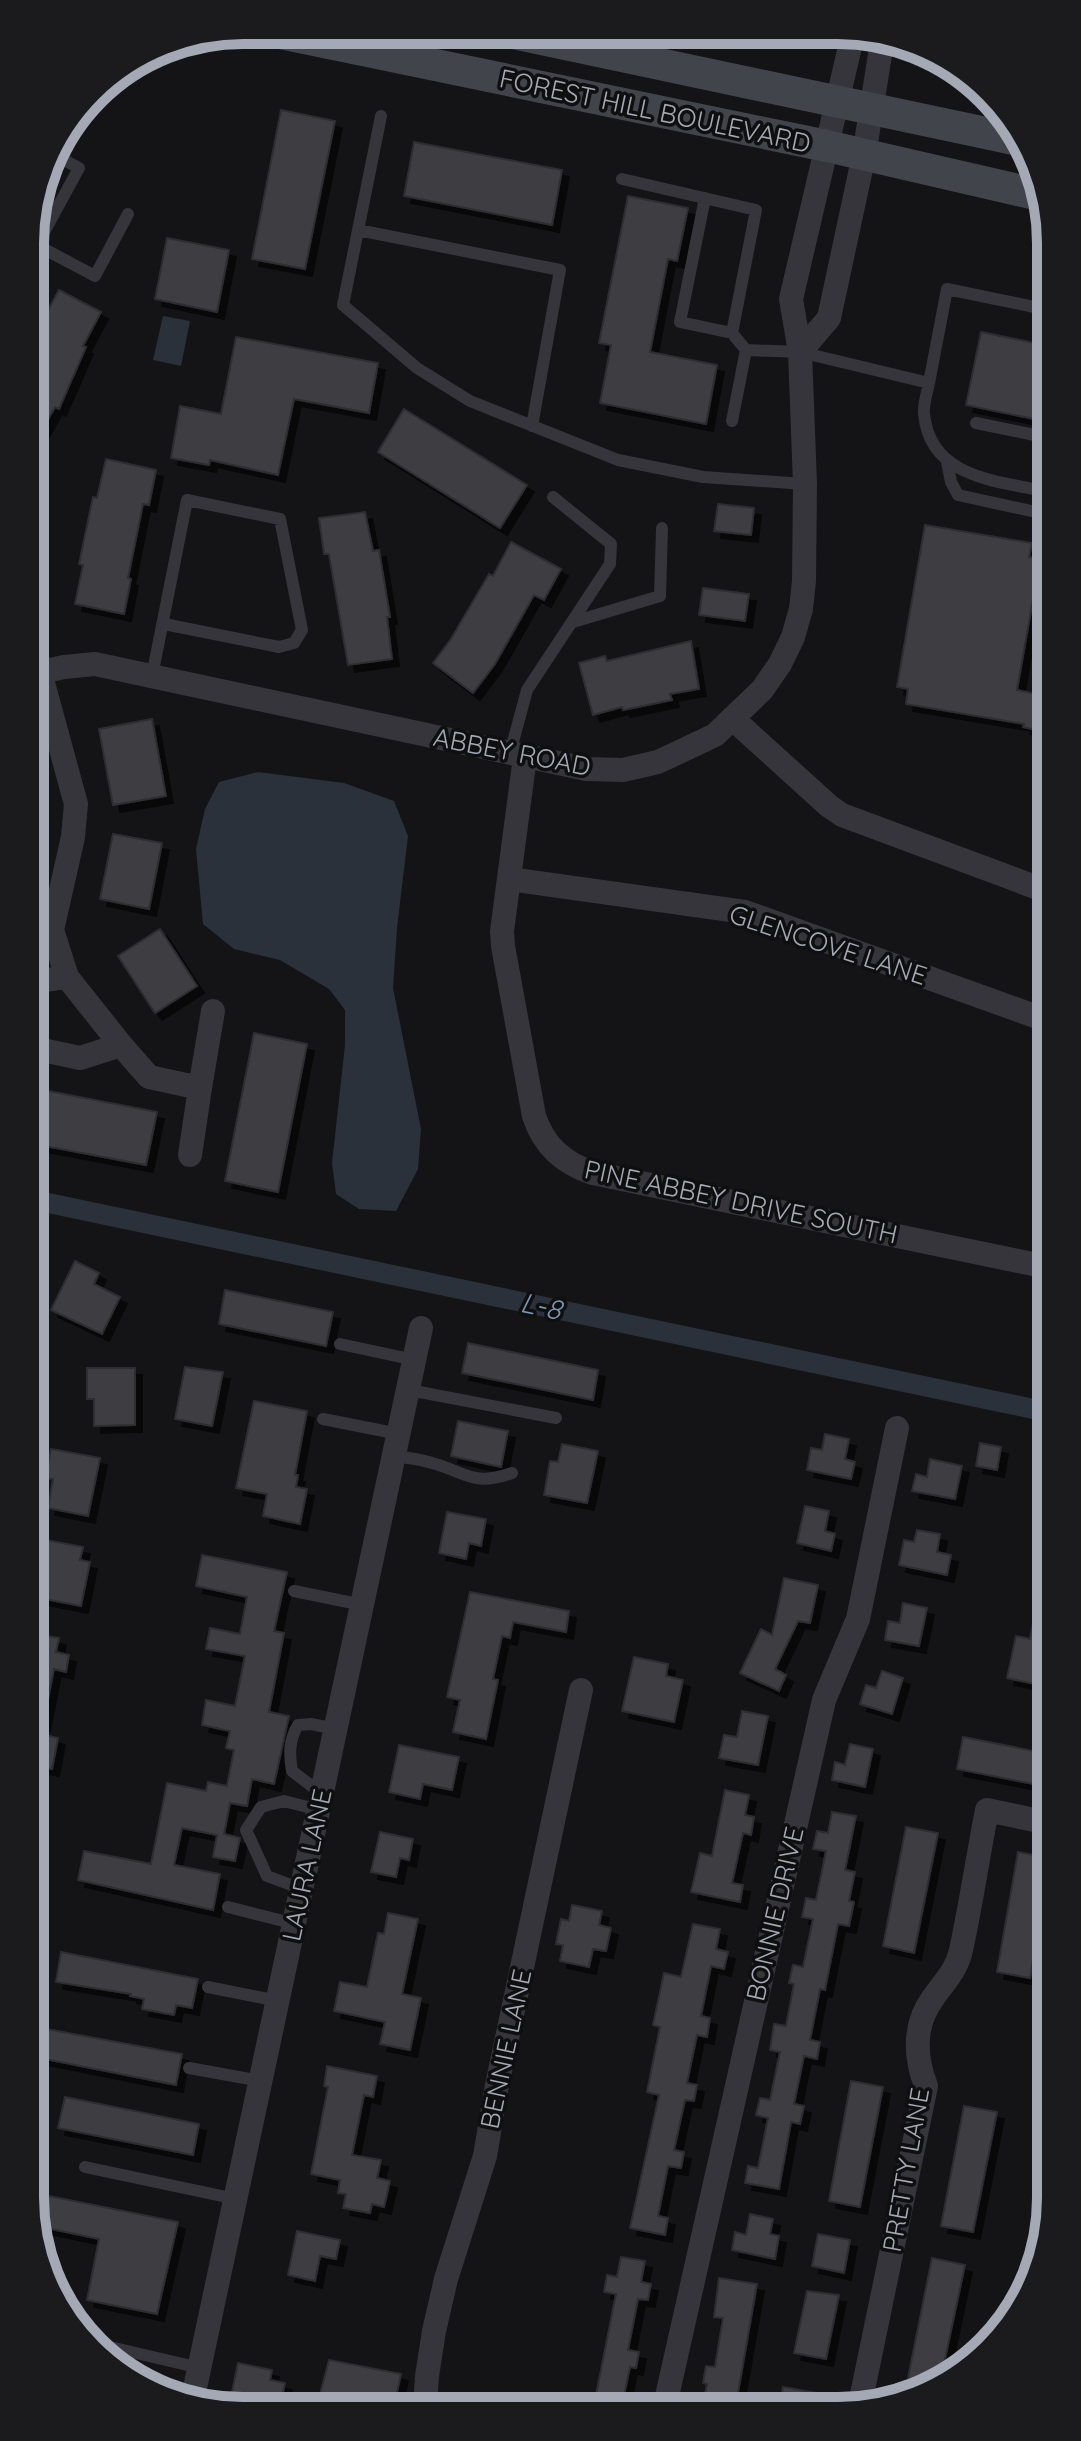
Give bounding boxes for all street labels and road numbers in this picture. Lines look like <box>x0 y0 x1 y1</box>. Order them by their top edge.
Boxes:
street label: FOREST HILL BOULEVARD <box>496 61 814 160</box>
street label: ABBEY ROAD <box>431 720 594 783</box>
street label: GLENCOVE LANE <box>725 897 931 992</box>
street label: PINE ABBEY DRIVE SOUTH <box>582 1152 901 1251</box>
street label: LAURA LANE <box>274 1786 339 1944</box>
street label: BONNIE DRIVE <box>738 1824 811 2004</box>
street label: BENNIE LANE <box>473 1966 539 2132</box>
street label: PRETTY LANE <box>875 2085 936 2255</box>

